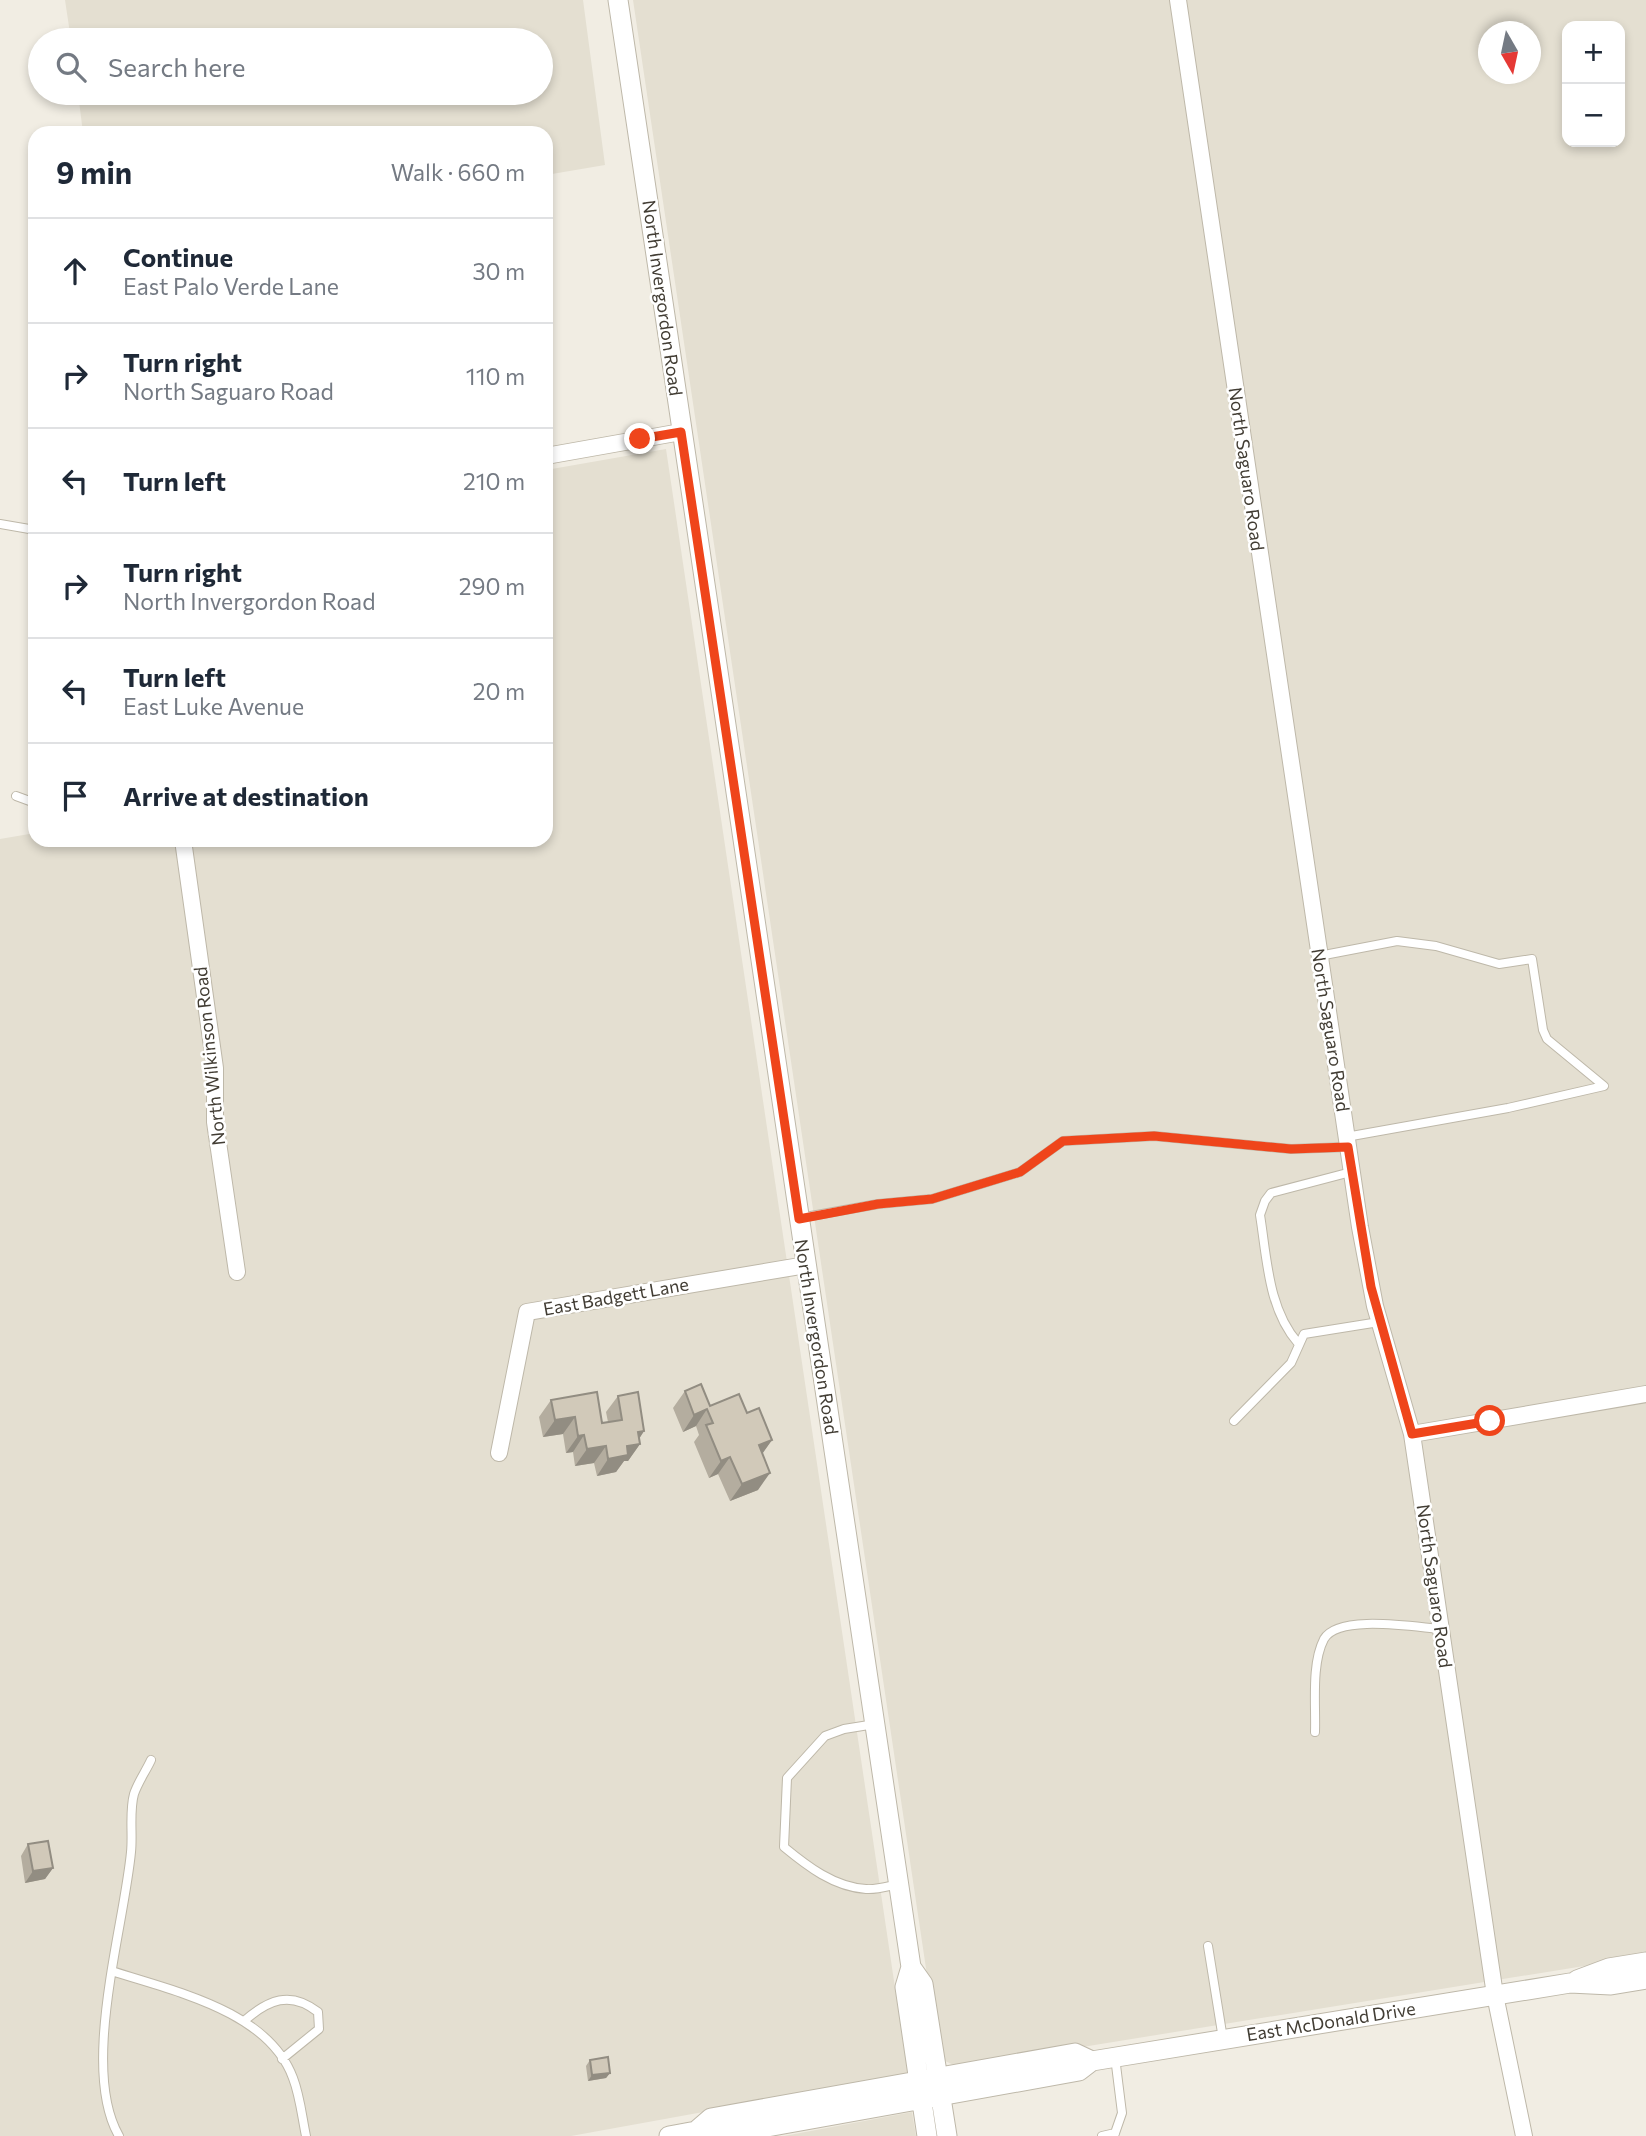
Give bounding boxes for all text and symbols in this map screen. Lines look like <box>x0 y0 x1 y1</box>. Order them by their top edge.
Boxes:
north arrow <box>1478 21 1541 84</box>
map controls <box>1562 21 1625 147</box>
button: + <box>1562 21 1625 84</box>
search box <box>28 28 553 105</box>
icon: search <box>52 48 90 86</box>
text: Search here <box>108 51 246 82</box>
button: − <box>1562 84 1625 147</box>
text: 9 min <box>56 153 132 190</box>
text: Walk · 660 m <box>391 158 525 186</box>
street label: North Invergordon Road <box>638 199 688 397</box>
text: Continue <box>123 241 233 272</box>
icon: ahead <box>56 252 94 290</box>
text: 30 m <box>472 257 525 285</box>
text: East Palo Verde Lane <box>123 272 339 300</box>
text: Turn right <box>123 346 242 377</box>
icon: right <box>56 357 94 395</box>
text: 110 m <box>466 362 525 390</box>
text: North Saguaro Road <box>123 377 334 405</box>
street label: North Saguaro Road <box>1225 386 1269 552</box>
route end <box>624 423 655 454</box>
icon: left <box>56 462 94 500</box>
text: Turn left <box>123 465 226 496</box>
text: 210 m <box>463 467 525 495</box>
text: Turn right <box>123 556 242 587</box>
icon: right <box>56 567 94 605</box>
text: 290 m <box>459 572 525 600</box>
text: North Invergordon Road <box>123 587 375 615</box>
text: Turn left <box>123 661 226 692</box>
icon: left <box>56 672 94 710</box>
text: 20 m <box>473 677 525 705</box>
text: East Luke Avenue <box>123 692 304 720</box>
icon: arrive <box>56 777 94 815</box>
text: Arrive at destination <box>123 780 369 811</box>
street label: North Saguaro Road <box>1307 947 1355 1113</box>
street label: North Wilkinson Road <box>189 966 229 1147</box>
street label: North Invergordon Road <box>791 1238 843 1436</box>
street label: East Badgett Lane <box>541 1272 690 1320</box>
route start <box>1474 1405 1505 1436</box>
street label: North Saguaro Road <box>1413 1503 1457 1669</box>
street label: East McDonald Drive <box>1245 1997 1417 2045</box>

